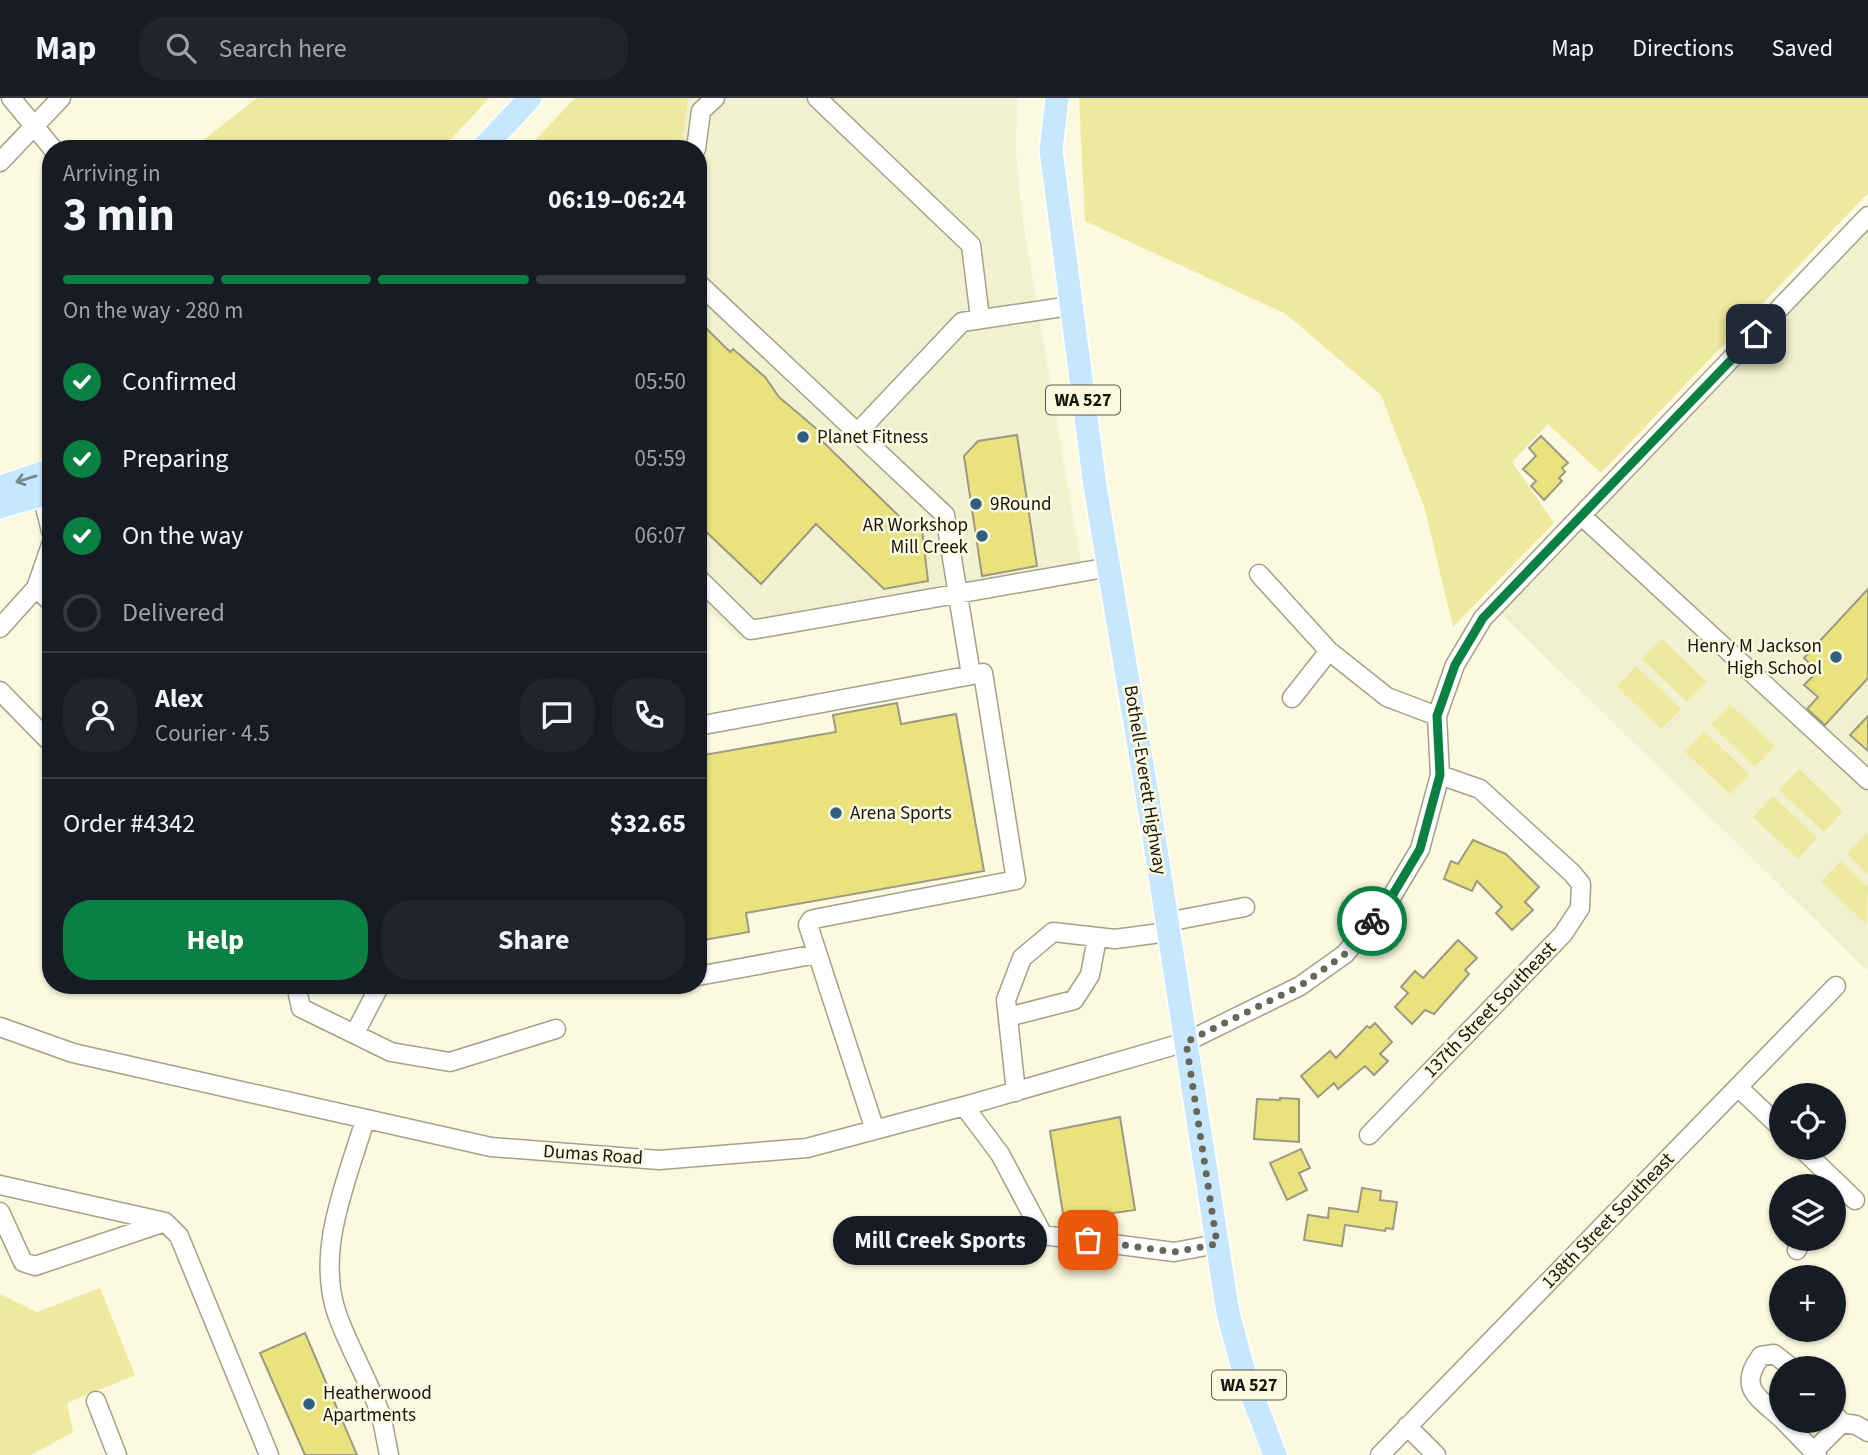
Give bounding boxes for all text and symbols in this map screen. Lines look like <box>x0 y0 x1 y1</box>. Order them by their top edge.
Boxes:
search box <box>138 17 628 80</box>
text: Map <box>35 25 96 72</box>
icon: search <box>162 29 200 67</box>
text: Search here <box>218 30 347 67</box>
text: Map <box>1551 31 1594 66</box>
text: Directions <box>1632 31 1734 66</box>
text: Saved <box>1772 31 1833 66</box>
text: Arriving in <box>63 157 161 190</box>
text: 06:19–06:24 <box>548 181 686 218</box>
text: 3 min <box>63 183 175 248</box>
text: On the way · 280 m <box>63 294 243 327</box>
pin <box>1726 304 1786 364</box>
icon: home <box>1737 315 1775 353</box>
icon: check <box>63 363 101 401</box>
text: Confirmed <box>122 363 237 400</box>
text: 05:50 <box>635 365 686 398</box>
road number: WA 527 <box>1046 386 1120 414</box>
place label: Planet Fitness <box>817 424 928 451</box>
marker: Planet Fitness <box>795 429 811 445</box>
icon: check <box>63 440 101 478</box>
text: Preparing <box>122 440 228 477</box>
text: 05:59 <box>635 442 686 475</box>
one-way arrow <box>15 473 37 486</box>
place label: 9Round <box>990 491 1052 518</box>
marker: 9Round <box>968 496 984 512</box>
place label: AR Workshop Mill Creek <box>863 512 969 561</box>
icon: check <box>63 517 101 555</box>
text: On the way <box>122 517 243 554</box>
text: 06:07 <box>635 519 686 552</box>
marker: AR Workshop Mill Creek <box>974 528 990 544</box>
text: Delivered <box>122 594 225 631</box>
place label: Henry M Jackson High School <box>1687 633 1822 682</box>
marker: Henry M Jackson High School <box>1828 649 1844 665</box>
button: person <box>63 678 137 752</box>
button: chat <box>520 678 594 752</box>
button: phone <box>612 678 686 752</box>
text: Alex <box>155 680 204 717</box>
street label: Bothell-Everett Highway <box>1117 683 1173 877</box>
text: Courier · 4.5 <box>155 717 270 750</box>
place label: Arena Sports <box>850 800 952 827</box>
text: Order #4342 <box>63 805 195 842</box>
text: $32.65 <box>610 805 686 842</box>
marker: Arena Sports <box>828 805 844 821</box>
courier <box>1337 886 1407 956</box>
button: Help <box>63 900 368 980</box>
button: Share <box>382 900 686 980</box>
icon: bike <box>1353 902 1391 940</box>
street label: 137th Street Southeast <box>1418 935 1563 1084</box>
map controls <box>1769 1083 1846 1433</box>
button: locate <box>1769 1083 1846 1160</box>
street label: Dumas Road <box>542 1138 644 1172</box>
street label: 138th Street Southeast <box>1536 1146 1681 1295</box>
button: layers <box>1769 1174 1846 1251</box>
pin <box>1058 1210 1118 1270</box>
callout: Mill Creek Sports <box>832 1216 1046 1264</box>
icon: bag <box>1069 1221 1107 1259</box>
text: Mill Creek Sports <box>854 1224 1026 1257</box>
button: + <box>1769 1265 1846 1342</box>
button: − <box>1769 1356 1846 1433</box>
road number: WA 527 <box>1212 1370 1286 1400</box>
place label: Heatherwood Apartments <box>323 1380 432 1429</box>
marker: Heatherwood Apartments <box>301 1396 317 1412</box>

